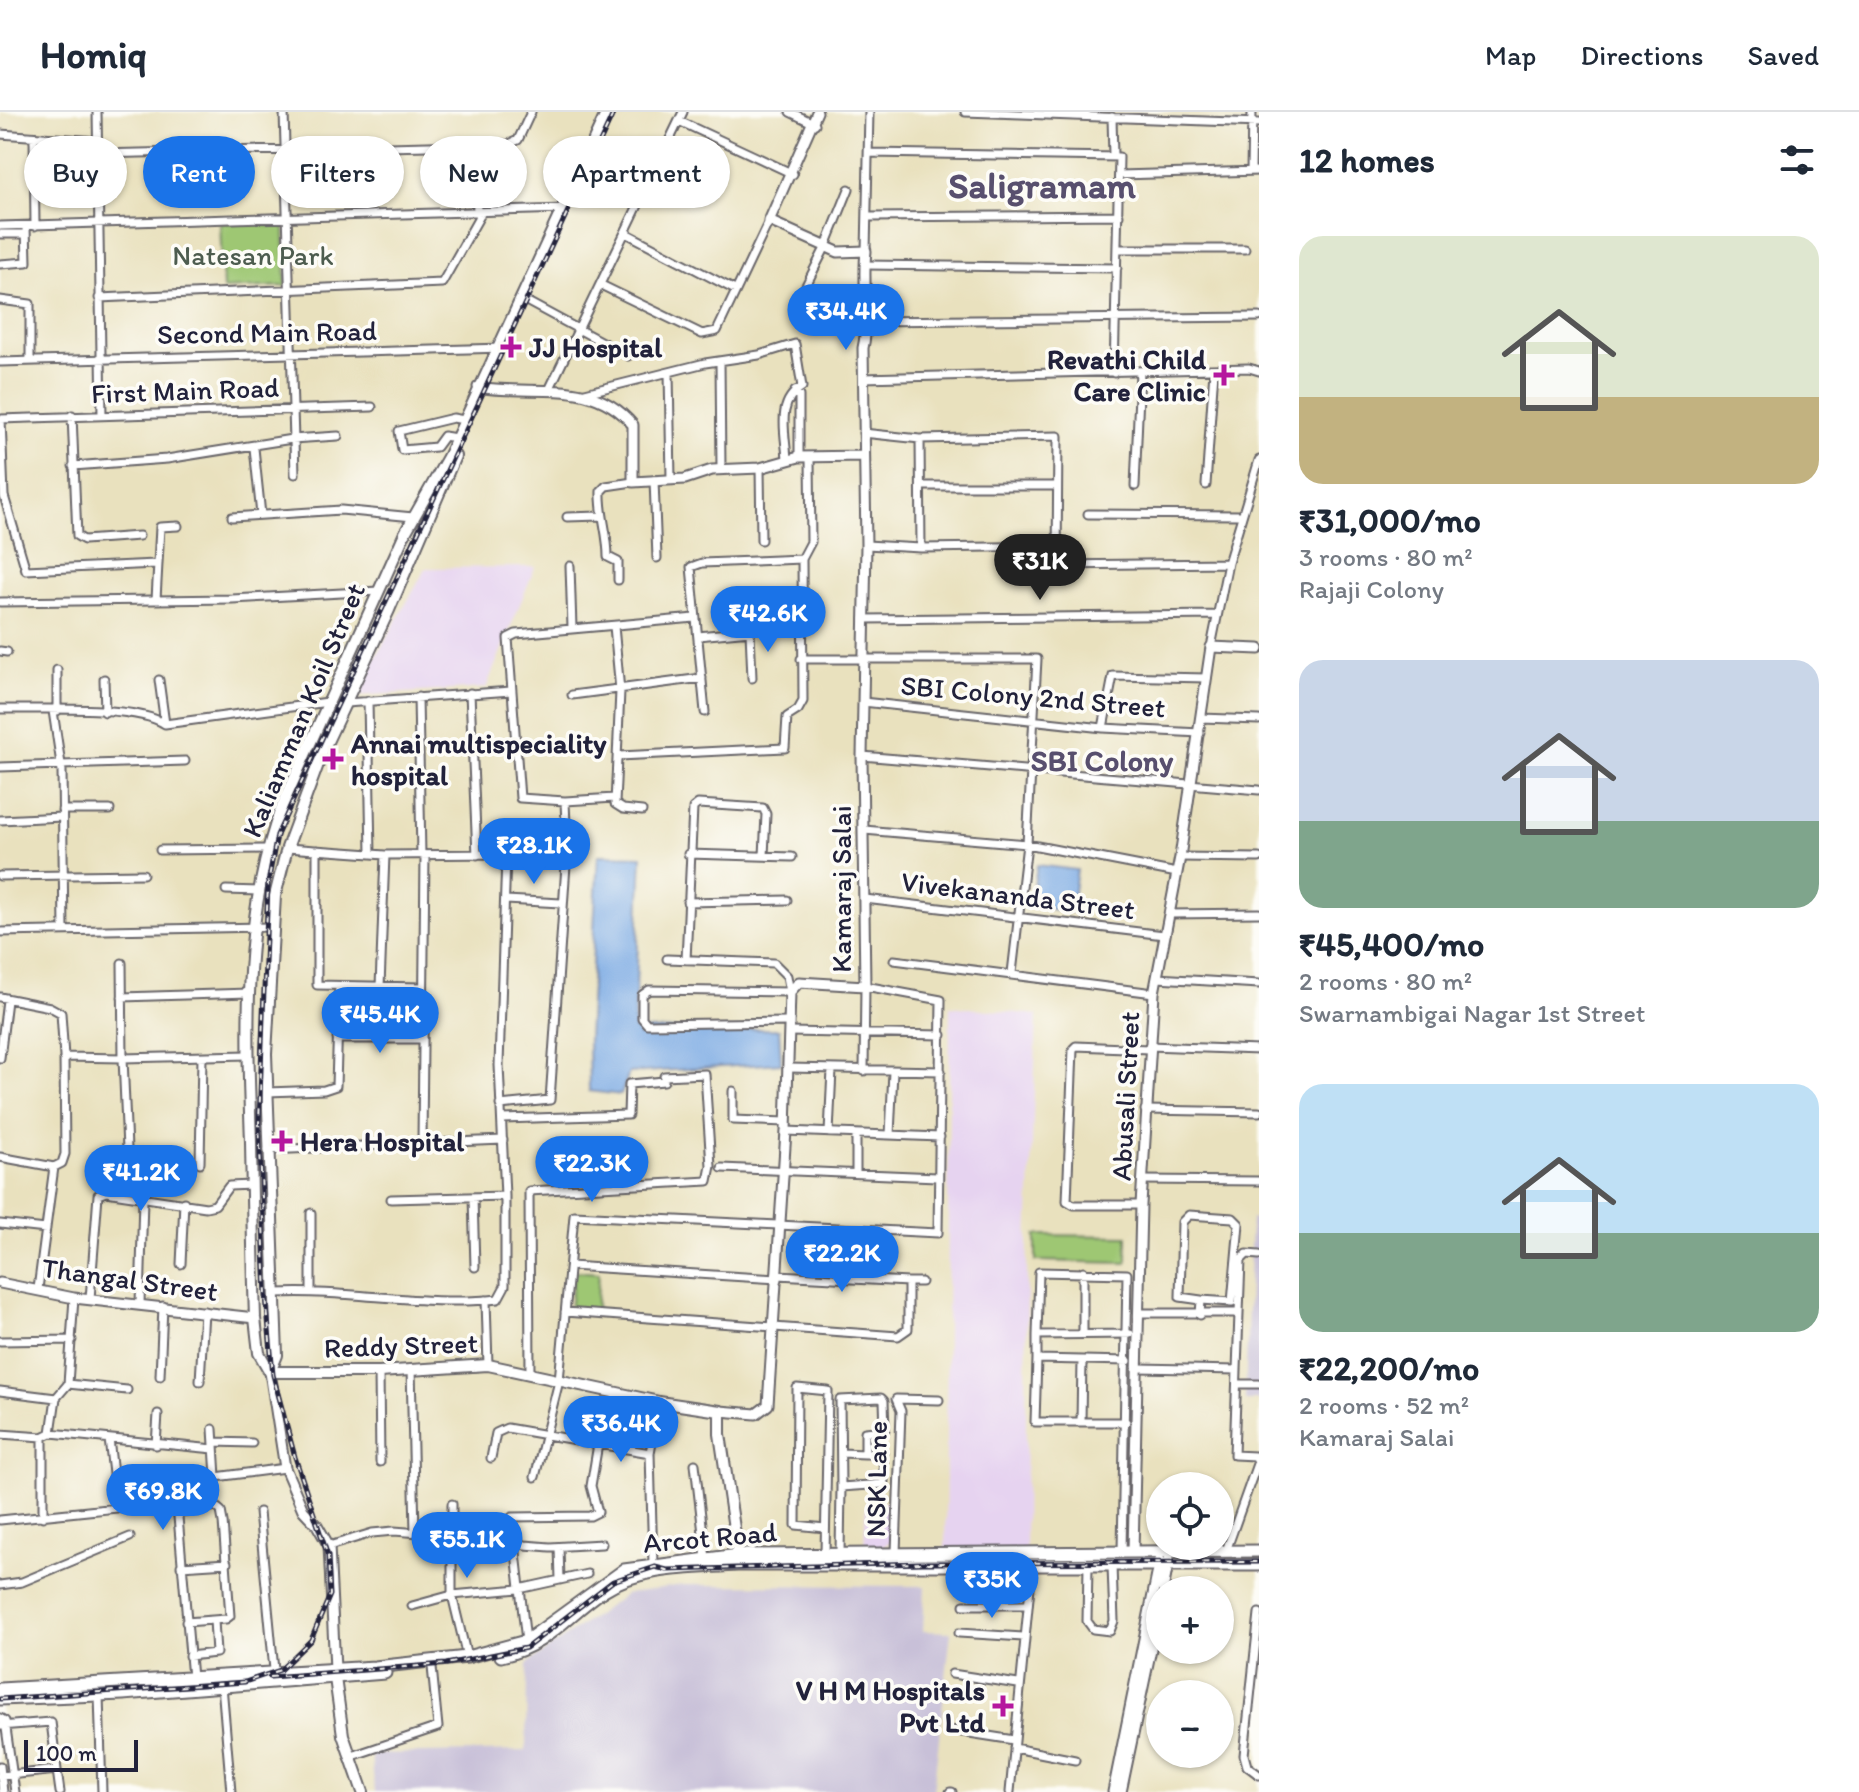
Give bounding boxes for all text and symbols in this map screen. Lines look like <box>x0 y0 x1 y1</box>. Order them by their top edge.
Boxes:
text: Homiq <box>40 32 147 78</box>
text: Map <box>1485 38 1536 72</box>
text: Directions <box>1580 38 1704 72</box>
text: Saved <box>1748 38 1819 72</box>
chip: Buy <box>24 136 127 208</box>
chip: Rent <box>143 136 255 208</box>
chip: Filters <box>271 136 404 208</box>
chip: New <box>420 136 527 208</box>
chip: Apartment <box>543 136 730 208</box>
icon: filters <box>1775 138 1819 182</box>
text: 12 homes <box>1299 140 1435 181</box>
district label: Saligramam <box>948 164 1137 207</box>
park label: Natesan Park <box>172 238 334 272</box>
pin: ₹34.4K <box>781 284 911 352</box>
icon: home <box>1487 288 1631 432</box>
text: ₹34.4K <box>805 294 887 326</box>
street label: Second Main Road <box>157 313 377 351</box>
place label: JJ Hospital <box>528 330 662 364</box>
marker: JJ Hospital <box>500 336 522 358</box>
place label: Revathi Child Care Clinic <box>1047 342 1207 408</box>
marker: Revathi Child Care Clinic <box>1213 364 1235 386</box>
street label: First Main Road <box>91 370 279 410</box>
text: ₹31,000/mo <box>1299 500 1481 541</box>
pin: ₹31K <box>993 534 1087 602</box>
text: 3 rooms · 80 m² <box>1299 541 1473 573</box>
text: ₹31K <box>1012 544 1068 576</box>
text: Rajaji Colony <box>1299 573 1444 605</box>
street label: Kaliamman Koil Street <box>234 578 372 842</box>
pin: ₹42.6K <box>703 586 833 654</box>
text: ₹42.6K <box>729 596 807 628</box>
street label: SBI Colony 2nd Street <box>899 667 1167 725</box>
icon: home <box>1487 712 1631 856</box>
place label: Annai multispeciality hospital <box>350 726 607 792</box>
district label: SBI Colony <box>1031 742 1174 779</box>
marker: Annai multispeciality hospital <box>322 748 344 770</box>
street label: Kamaraj Salai <box>824 805 858 973</box>
pin: ₹28.1K <box>469 818 599 886</box>
text: ₹28.1K <box>496 828 572 860</box>
street label: Vivekananda Street <box>899 864 1137 926</box>
text: ₹45,400/mo <box>1299 924 1484 965</box>
text: 2 rooms · 80 m² <box>1299 965 1472 997</box>
pin: ₹45.4K <box>315 987 445 1055</box>
text: ₹45.4K <box>340 997 420 1029</box>
text: Swarnambigai Nagar 1st Street <box>1299 997 1646 1029</box>
street label: Abusali Street <box>1104 1010 1146 1182</box>
place label: Hera Hospital <box>300 1124 464 1158</box>
marker: Hera Hospital <box>271 1130 293 1152</box>
pin: ₹22.3K <box>527 1136 657 1204</box>
icon: home <box>1487 1136 1631 1280</box>
pin: ₹41.2K <box>76 1145 206 1213</box>
text: ₹22.3K <box>553 1146 631 1178</box>
text: ₹41.2K <box>102 1155 180 1187</box>
pin: ₹22.2K <box>777 1226 907 1294</box>
text: ₹22.2K <box>804 1236 880 1268</box>
street label: Thangal Street <box>40 1250 220 1308</box>
street label: Reddy Street <box>323 1325 479 1365</box>
text: ₹22,200/mo <box>1299 1348 1479 1389</box>
text: 2 rooms · 52 m² <box>1299 1389 1469 1421</box>
pin: ₹36.4K <box>556 1396 686 1464</box>
text: ₹36.4K <box>581 1406 661 1438</box>
street label: NSK Lane <box>858 1420 894 1538</box>
text: Kamaraj Salai <box>1299 1421 1454 1453</box>
pin: ₹69.8K <box>98 1464 228 1532</box>
map controls <box>1146 1472 1234 1768</box>
button: locate <box>1146 1472 1234 1560</box>
text: ₹69.8K <box>124 1474 202 1506</box>
pin: ₹55.1K <box>402 1512 532 1580</box>
street label: Arcot Road <box>642 1514 779 1560</box>
text: ₹55.1K <box>429 1522 505 1554</box>
pin: ₹35K <box>945 1552 1039 1620</box>
text: ₹35K <box>963 1562 1021 1594</box>
button: + <box>1146 1576 1234 1664</box>
place label: V H M Hospitals Pvt Ltd <box>796 1673 986 1739</box>
button: − <box>1146 1680 1234 1768</box>
marker: V H M Hospitals Pvt Ltd <box>992 1695 1014 1717</box>
scale bar <box>24 1736 138 1772</box>
text: 100 m <box>36 1740 97 1767</box>

